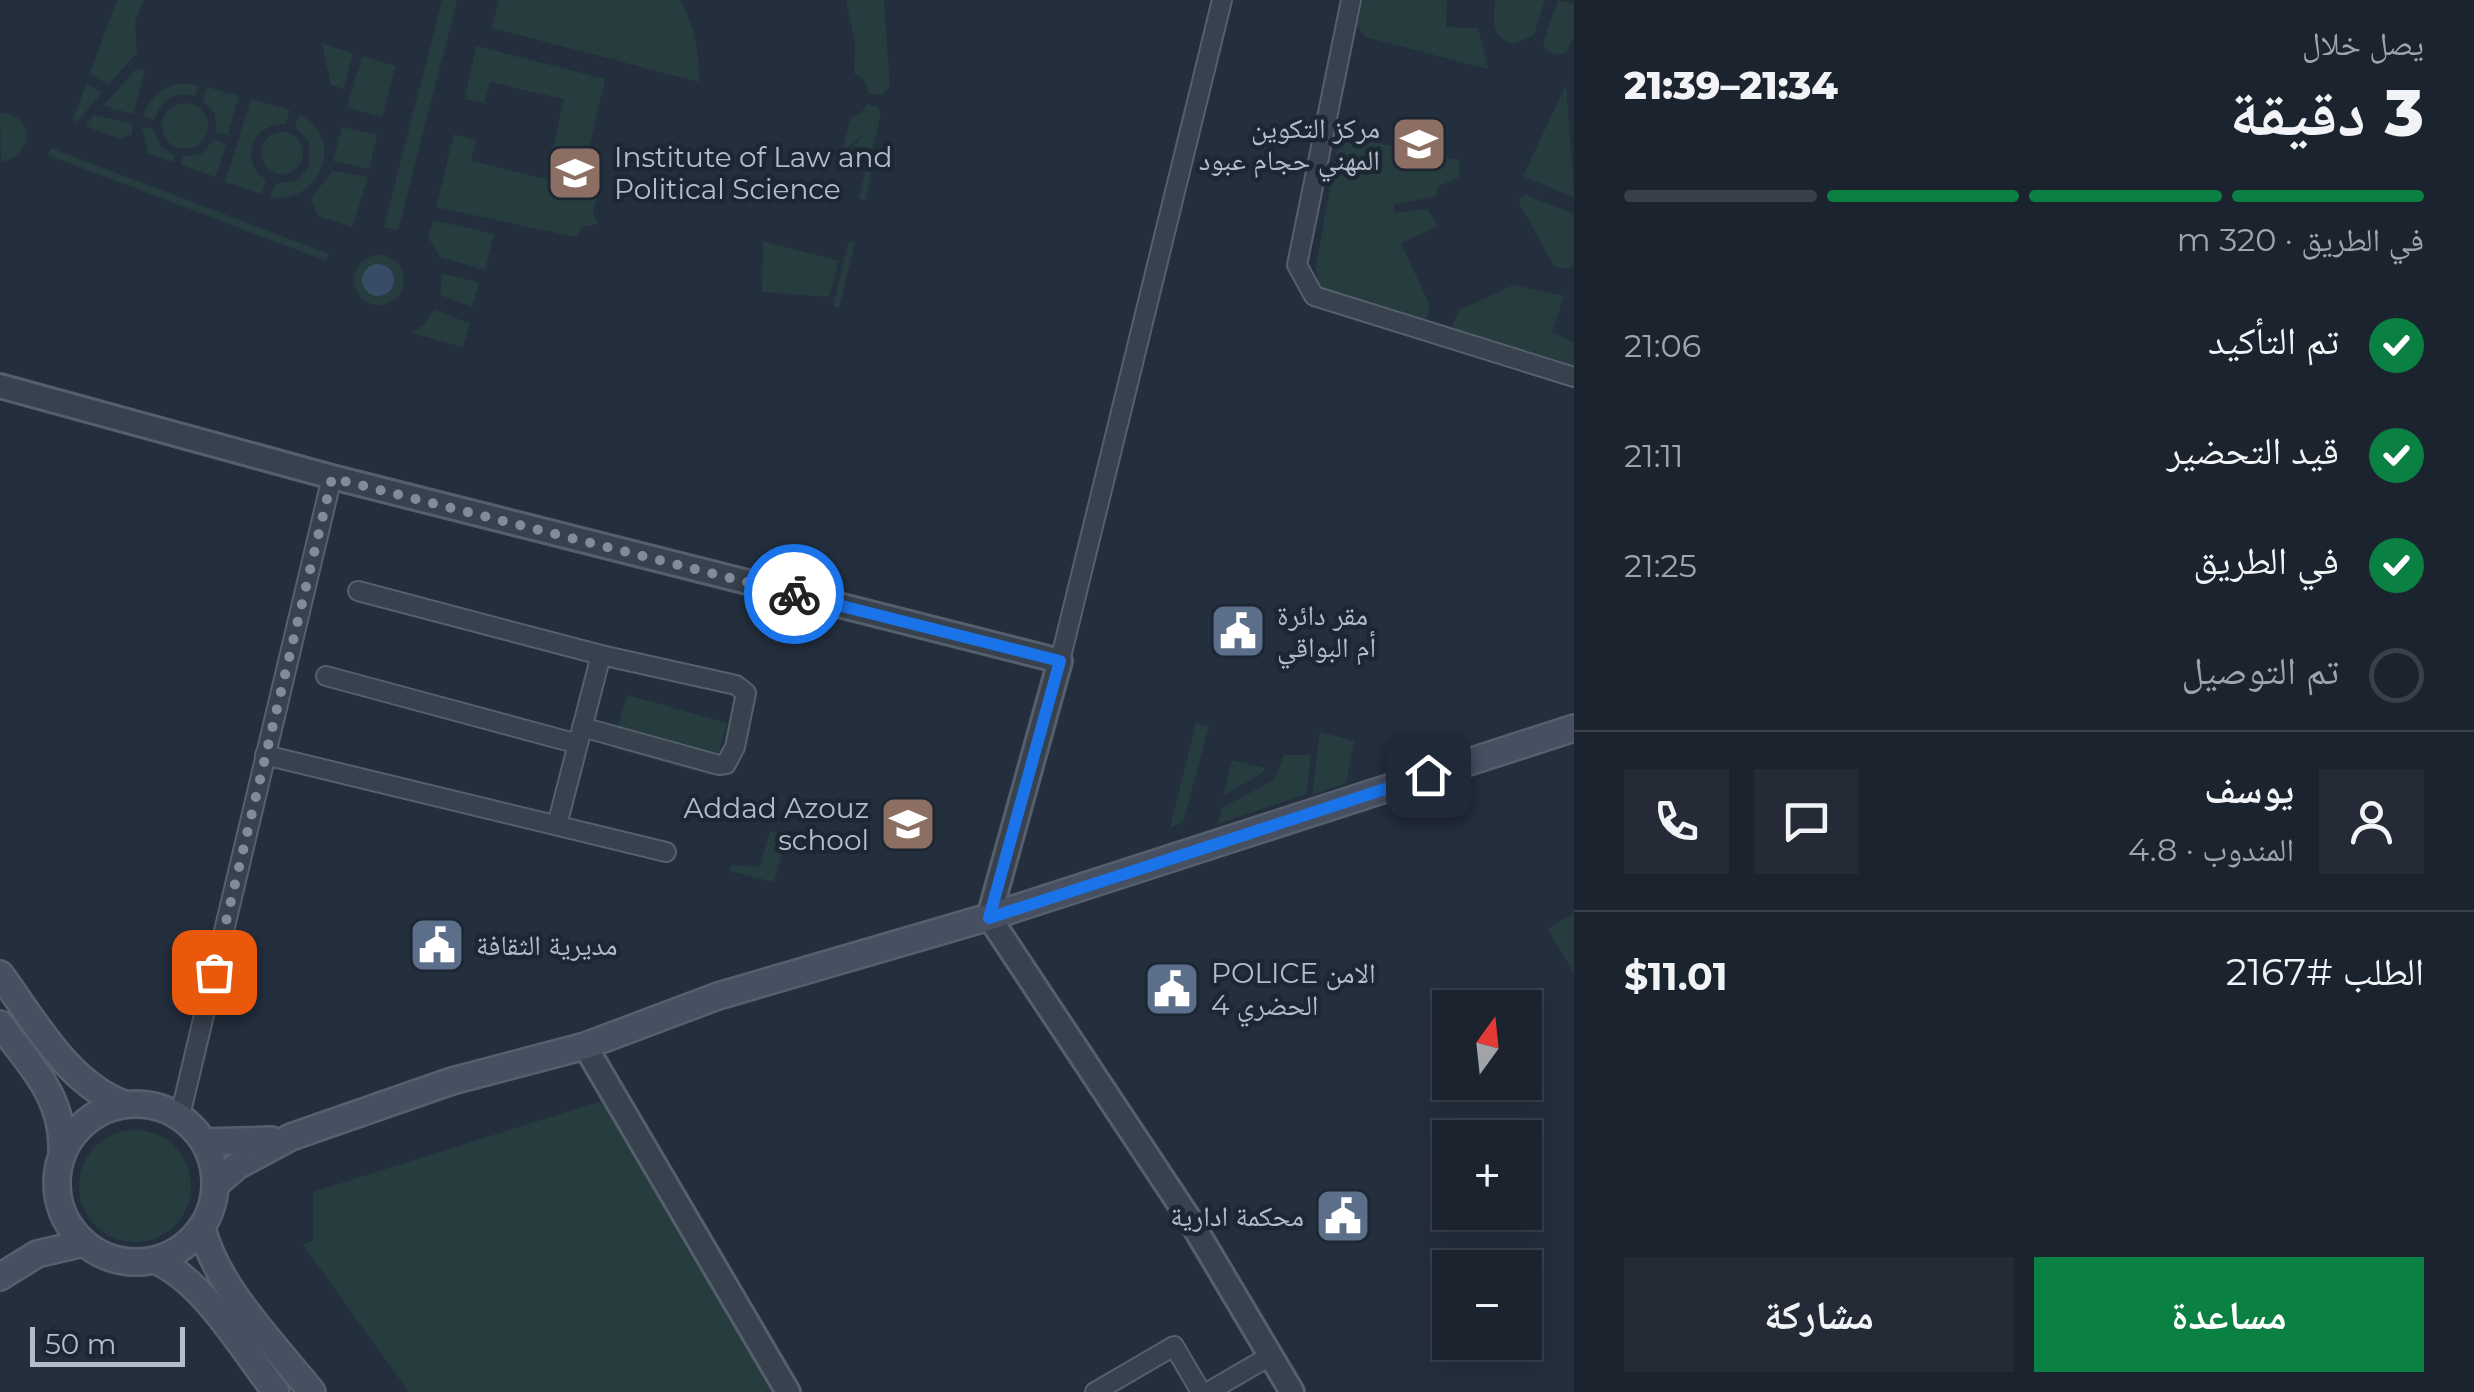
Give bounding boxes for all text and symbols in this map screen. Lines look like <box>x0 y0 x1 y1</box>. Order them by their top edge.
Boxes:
text: يصل خلال <box>2302 24 2424 63</box>
text: 21:34–21:39 <box>1624 62 1838 109</box>
text: 3 دقيقة <box>2229 73 2424 152</box>
place label: مركز التكوين المهني حجام عبود <box>1199 111 1380 183</box>
school or university icon: مركز التكوين المهني حجام عبود <box>1389 114 1449 174</box>
place label: Institute of Law and Political Science <box>614 140 892 206</box>
school or university icon: Institute of Law and Political Science <box>545 143 605 203</box>
text: في الطريق · 320 m <box>2177 220 2424 259</box>
text: تم التأكيد <box>2208 317 2339 364</box>
icon: check <box>2369 318 2424 373</box>
text: 21:06 <box>1624 326 1701 365</box>
text: قيد التحضير <box>2167 427 2339 474</box>
icon: check <box>2369 428 2424 483</box>
text: 21:11 <box>1624 436 1684 475</box>
text: في الطريق <box>2193 537 2339 584</box>
icon: check <box>2369 538 2424 593</box>
courier <box>744 544 844 644</box>
text: 21:25 <box>1624 546 1697 585</box>
icon: bike <box>767 567 822 622</box>
place label: مقر دائرة أم البواقي <box>1277 598 1376 670</box>
public building icon: مقر دائرة أم البواقي <box>1208 601 1268 661</box>
text: تم التوصيل <box>2181 647 2339 694</box>
pin <box>1386 733 1471 818</box>
icon: home <box>1401 748 1456 803</box>
text: يوسف <box>2204 766 2294 813</box>
button: phone <box>1624 769 1729 874</box>
button: chat <box>1754 769 1859 874</box>
button: person <box>2319 769 2424 874</box>
place label: Addad Azouz school <box>683 791 869 857</box>
school or university icon: Addad Azouz school <box>878 794 938 854</box>
text: المندوب · 4.8 <box>2128 830 2294 869</box>
public building icon: مديرية الثقافة <box>407 915 467 975</box>
place label: مديرية الثقافة <box>476 928 618 962</box>
pin <box>172 930 257 1015</box>
icon: bag <box>187 945 242 1000</box>
text: الطلب #2167 <box>2226 948 2424 995</box>
text: $11.01 <box>1624 953 1728 1000</box>
place label: POLICE الامن الحضري 4 <box>1211 956 1376 1028</box>
public building icon: POLICE الامن الحضري 4 <box>1142 959 1202 1019</box>
north arrow <box>1432 990 1542 1100</box>
map controls <box>1432 990 1542 1360</box>
button: + <box>1432 1120 1542 1230</box>
public building icon: محكمة ادارية <box>1313 1186 1373 1246</box>
place label: محكمة ادارية <box>1170 1199 1304 1233</box>
button: − <box>1432 1250 1542 1360</box>
button: مشاركة <box>1624 1257 2014 1372</box>
button: مساعدة <box>2034 1257 2424 1372</box>
scale bar <box>30 1322 185 1366</box>
text: 50 m <box>45 1327 116 1361</box>

